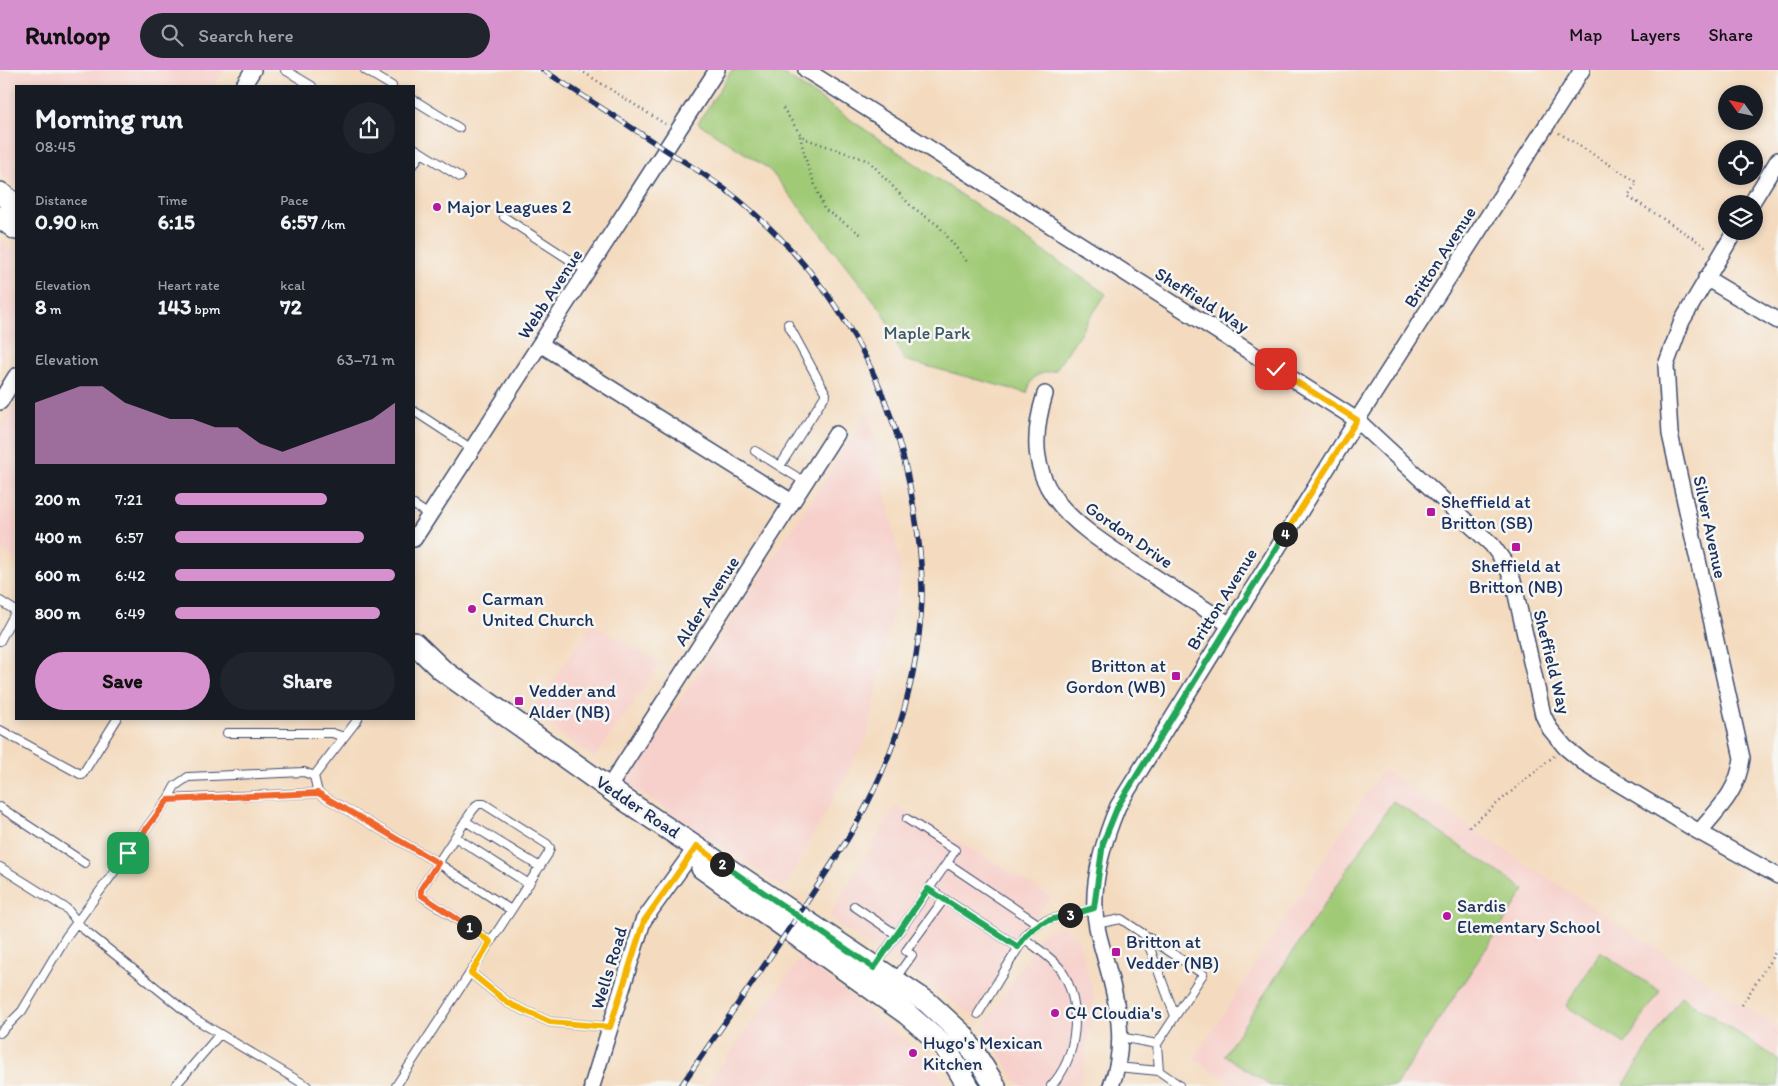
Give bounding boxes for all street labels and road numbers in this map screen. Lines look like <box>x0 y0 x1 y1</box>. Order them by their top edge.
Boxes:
street label: Britton Avenue <box>1399 202 1481 312</box>
street label: Webb Avenue <box>513 245 587 343</box>
street label: Sheffield Way <box>1151 262 1254 338</box>
street label: Silver Avenue <box>1688 474 1732 580</box>
street label: Gordon Drive <box>1081 497 1177 573</box>
street label: Britton Avenue <box>1182 544 1262 654</box>
street label: Alder Avenue <box>670 552 744 650</box>
street label: Sheffield Way <box>1528 608 1576 717</box>
street label: Vedder Road <box>592 771 684 843</box>
street label: Wells Road <box>586 924 632 1012</box>

